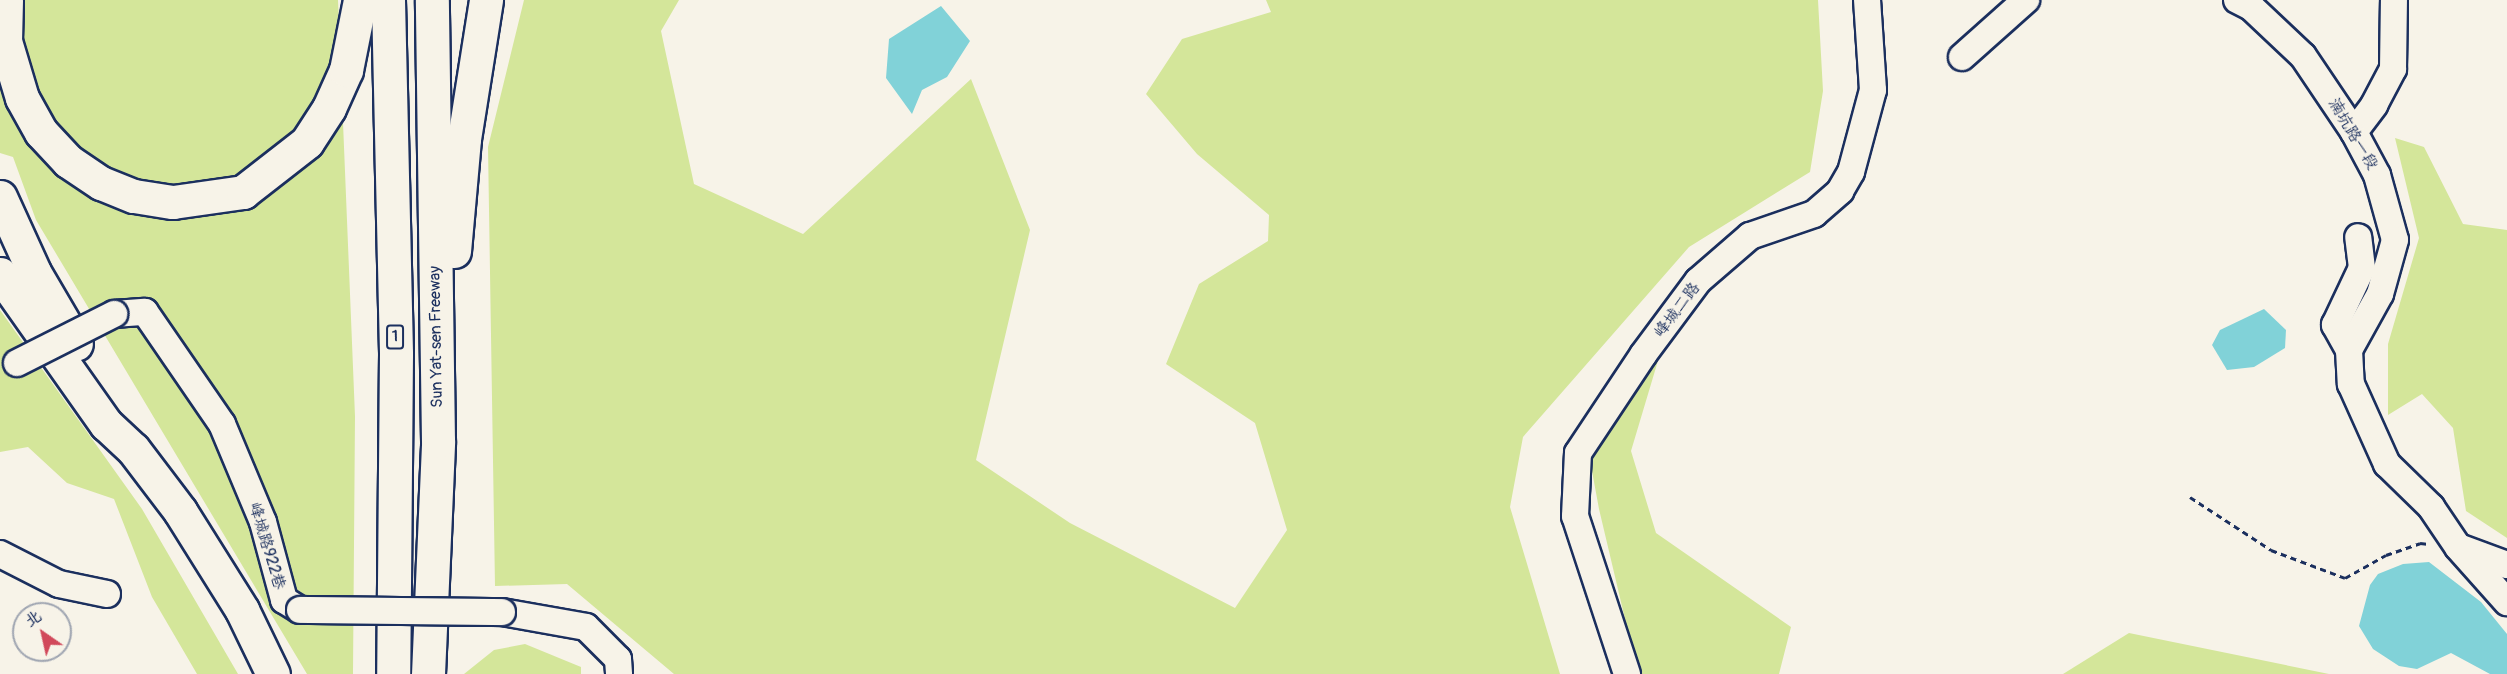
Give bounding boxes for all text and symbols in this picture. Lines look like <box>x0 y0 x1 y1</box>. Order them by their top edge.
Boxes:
street label: 湳坑路一段 <box>2324 95 2382 173</box>
street label: Sun Yat-sen Freeway <box>425 266 447 408</box>
street label: 峰城二路 <box>1650 279 1704 341</box>
road number: 1 <box>386 325 404 349</box>
street label: 峰城路922巷 <box>245 500 289 592</box>
north arrow <box>12 602 72 662</box>
text: 北 <box>21 606 45 632</box>

